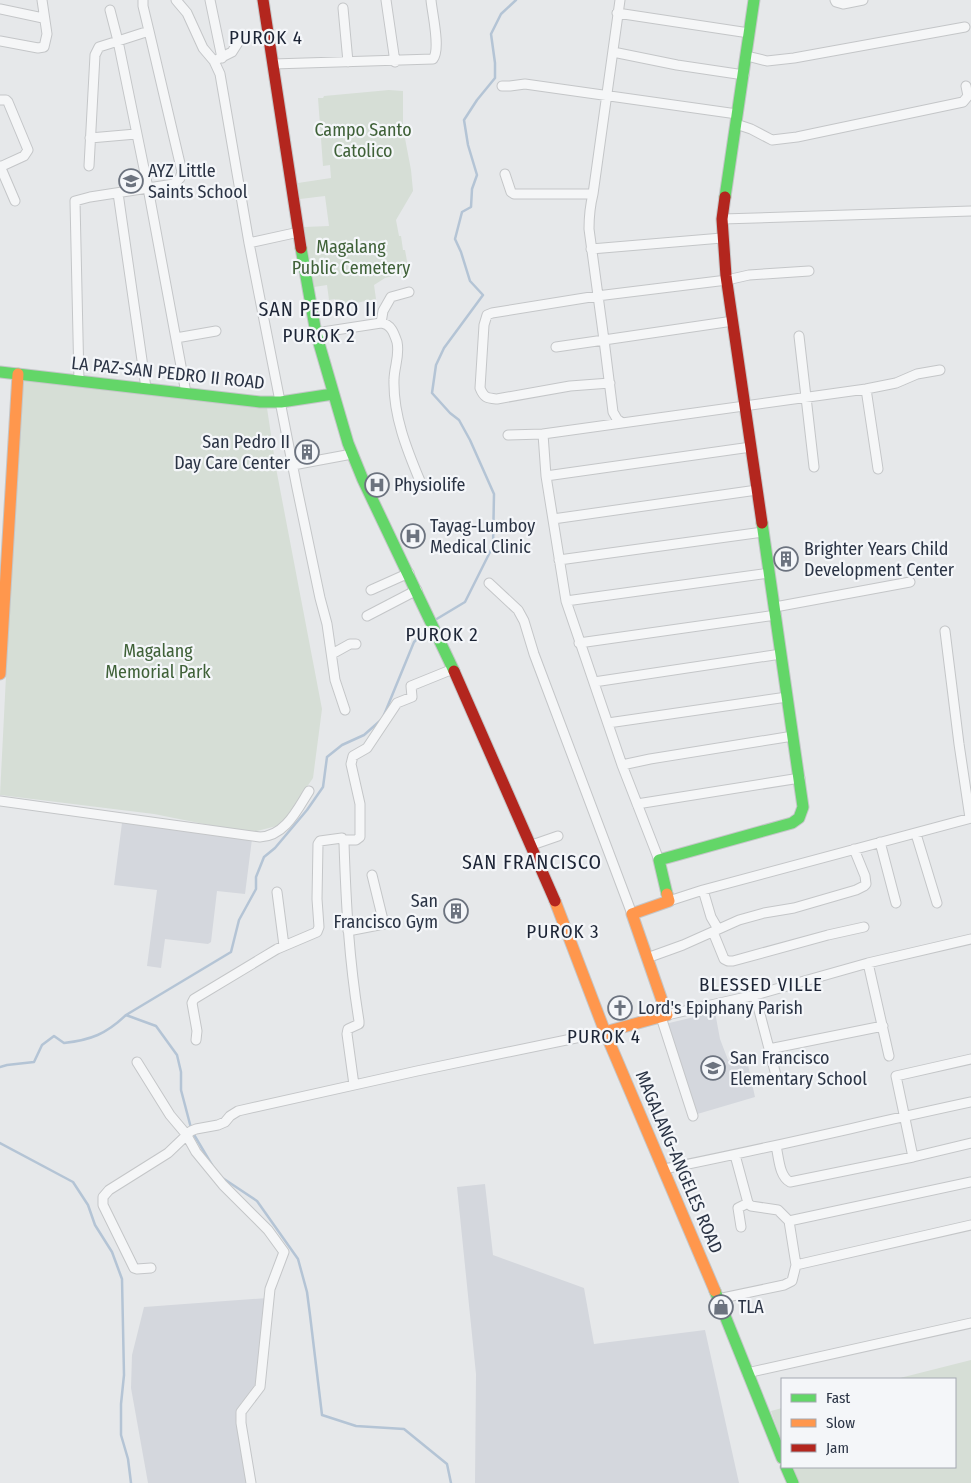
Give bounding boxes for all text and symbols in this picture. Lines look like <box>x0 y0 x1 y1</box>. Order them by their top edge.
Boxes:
district label: PUROK 4 <box>229 26 303 49</box>
park label: Campo Santo Catolico <box>314 119 412 162</box>
place label: AYZ Little Saints School <box>148 160 248 203</box>
school or university icon: AYZ Little Saints School <box>118 168 144 194</box>
park label: Magalang Public Cemetery <box>292 236 410 279</box>
district label: SAN PEDRO II <box>258 297 378 321</box>
district label: PUROK 2 <box>282 324 356 347</box>
street label: LA PAZ-SAN PEDRO II ROAD <box>70 352 266 394</box>
place label: San Pedro II Day Care Center <box>174 431 291 474</box>
building icon: San Pedro II Day Care Center <box>294 439 320 465</box>
hospital icon: Physiolife <box>364 472 390 498</box>
place label: Physiolife <box>394 474 466 496</box>
place label: Tayag-Lumboy Medical Clinic <box>430 515 535 558</box>
hospital icon: Tayag-Lumboy Medical Clinic <box>400 523 426 549</box>
place label: Brighter Years Child Development Center <box>804 538 955 581</box>
building icon: Brighter Years Child Development Center <box>773 546 799 572</box>
district label: PUROK 2 <box>405 623 479 646</box>
park label: Magalang Memorial Park <box>105 640 211 683</box>
district label: SAN FRANCISCO <box>462 850 602 874</box>
place label: San Francisco Gym <box>334 890 438 933</box>
building icon: San Francisco Gym <box>443 898 469 924</box>
district label: PUROK 3 <box>526 920 600 943</box>
district label: BLESSED VILLE <box>699 973 823 996</box>
church icon: Lord's Epiphany Parish <box>607 995 633 1021</box>
place label: Lord's Epiphany Parish <box>638 997 803 1019</box>
district label: PUROK 4 <box>567 1025 641 1048</box>
place label: San Francisco Elementary School <box>730 1047 867 1090</box>
school or university icon: San Francisco Elementary School <box>700 1055 726 1081</box>
street label: MAGALANG-ANGELES ROAD <box>631 1067 727 1257</box>
shop icon: TLA <box>708 1294 734 1320</box>
place label: TLA <box>738 1296 764 1318</box>
legend <box>781 1378 956 1468</box>
text: Fast <box>826 1389 850 1407</box>
text: Slow <box>826 1414 855 1432</box>
text: Jam <box>826 1439 849 1457</box>

